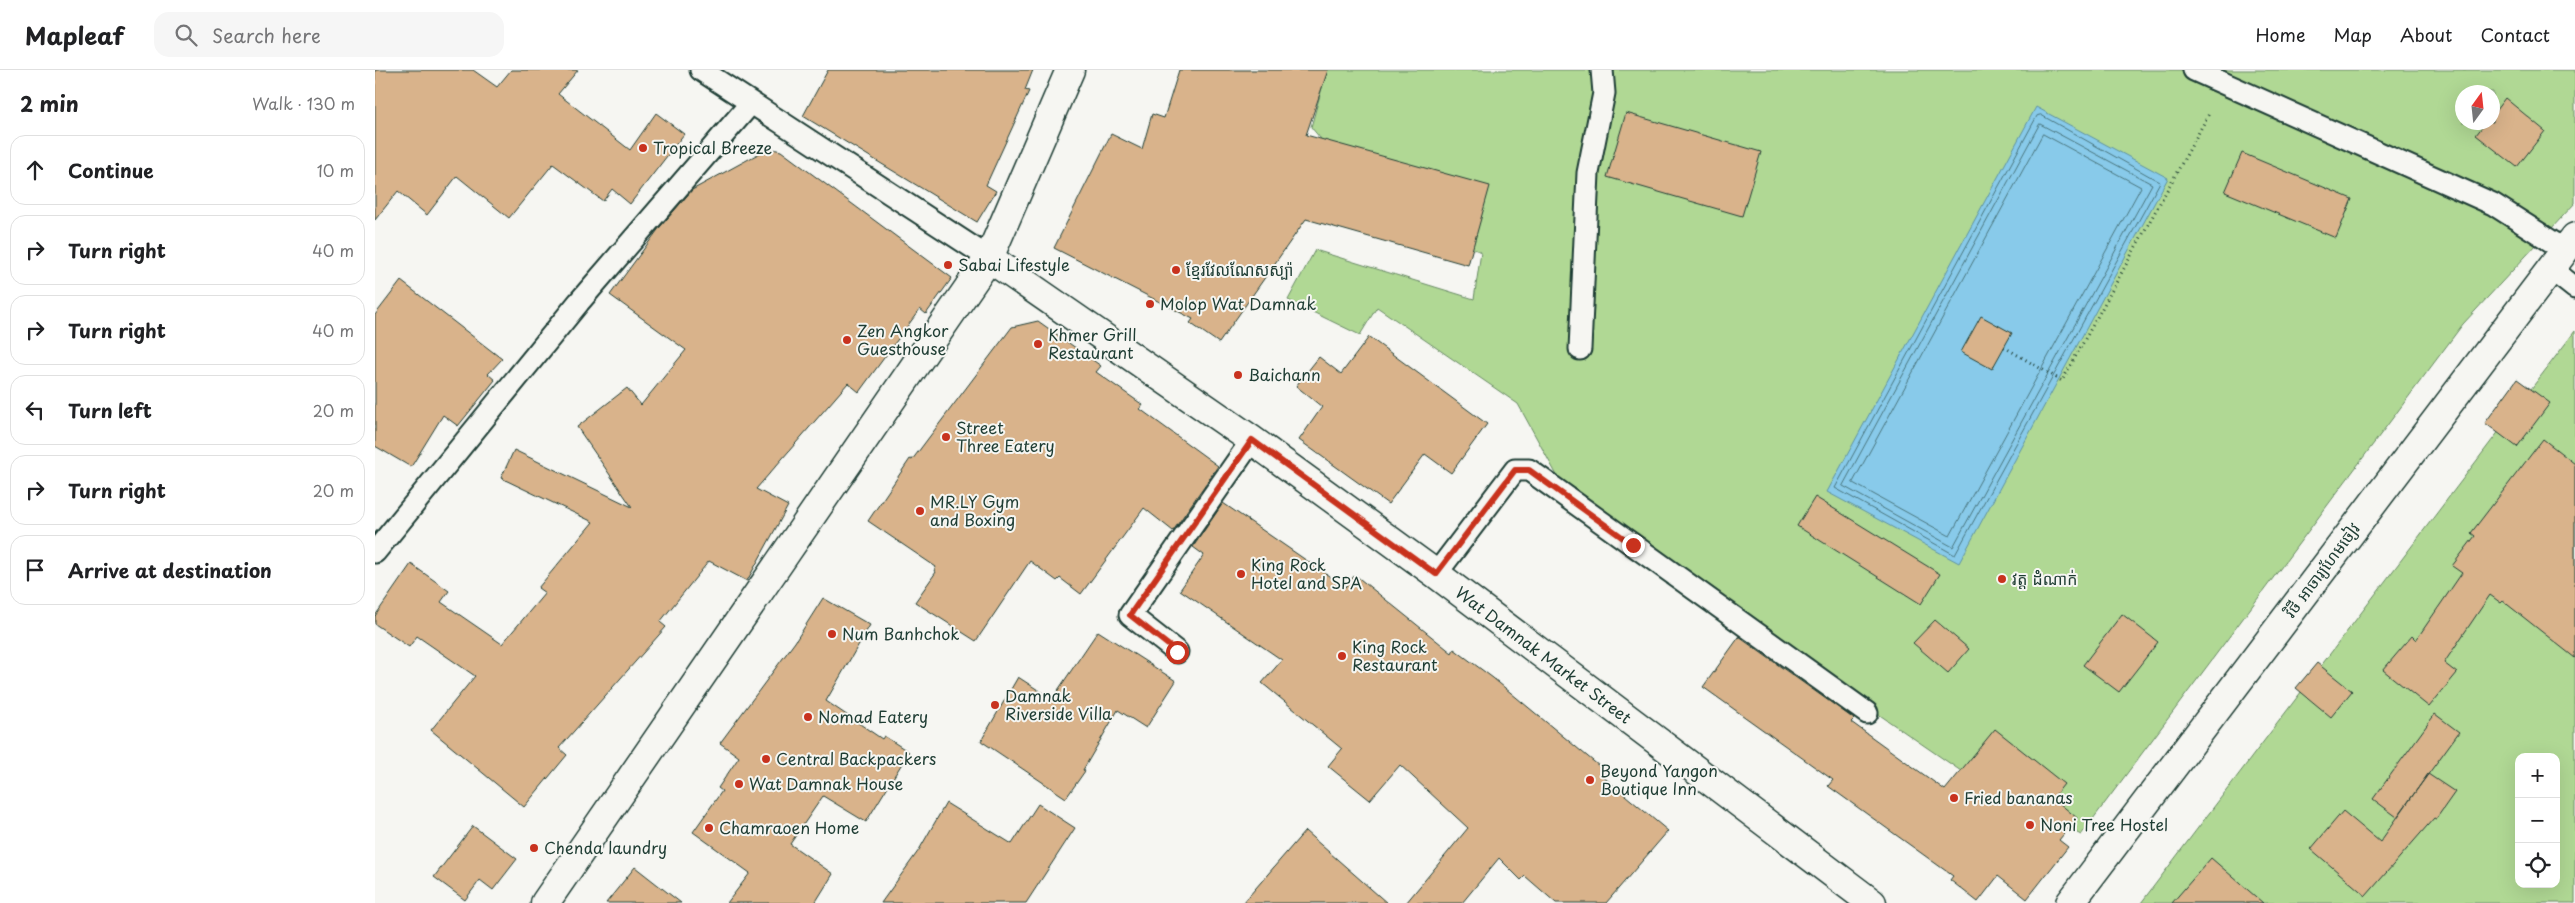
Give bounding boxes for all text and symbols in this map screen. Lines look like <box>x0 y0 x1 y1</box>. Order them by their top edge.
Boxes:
search box <box>154 12 504 57</box>
text: Mapleaf <box>25 17 124 53</box>
icon: search <box>172 21 200 49</box>
text: Search here <box>212 21 321 49</box>
text: Home <box>2255 21 2305 48</box>
text: Map <box>2333 21 2372 48</box>
text: About <box>2400 21 2452 48</box>
text: Contact <box>2480 21 2550 48</box>
north arrow <box>2455 85 2500 130</box>
text: 2 min <box>20 87 79 119</box>
text: Walk · 130 m <box>252 91 355 115</box>
place label: Tropical Breeze <box>653 135 772 159</box>
marker: Tropical Breeze <box>637 142 649 154</box>
icon: ahead <box>21 156 49 184</box>
text: Continue <box>68 156 154 184</box>
text: 10 m <box>317 158 354 182</box>
icon: right <box>21 236 49 264</box>
text: Turn right <box>68 236 166 264</box>
text: 40 m <box>312 238 354 262</box>
place label: Sabai Lifestyle <box>958 252 1070 276</box>
place label: ខ្មែរវែលណែសស្ប៉ា <box>1186 257 1293 281</box>
marker: Sabai Lifestyle <box>942 259 954 271</box>
marker: ខ្មែរវែលណែសស្ប៉ា <box>1170 264 1182 276</box>
place label: Molop Wat Damnak <box>1160 291 1316 315</box>
marker: Molop Wat Damnak <box>1144 298 1156 310</box>
icon: right <box>21 316 49 344</box>
text: Turn right <box>68 316 166 344</box>
text: 40 m <box>312 318 354 342</box>
place label: Zen Angkor Guesthouse <box>857 318 949 360</box>
place label: Khmer Grill Restaurant <box>1048 322 1136 364</box>
marker: Zen Angkor Guesthouse <box>841 334 853 346</box>
marker: Khmer Grill Restaurant <box>1032 338 1044 350</box>
place label: Baichann <box>1248 362 1321 386</box>
marker: Baichann <box>1232 369 1244 381</box>
icon: left <box>21 396 49 424</box>
text: Turn left <box>68 396 152 424</box>
text: 20 m <box>313 398 354 422</box>
place label: Street Three Eatery <box>956 415 1055 457</box>
marker: Street Three Eatery <box>940 431 952 443</box>
icon: right <box>21 476 49 504</box>
text: Turn right <box>68 476 166 504</box>
text: 20 m <box>313 478 354 502</box>
place label: MR.LY Gym and Boxing <box>930 489 1019 531</box>
marker: MR.LY Gym and Boxing <box>914 505 926 517</box>
street label: វិថី អាចារ្យហែមចៀវ <box>2277 517 2365 623</box>
route end <box>1622 534 1645 557</box>
place label: King Rock Hotel and SPA <box>1251 552 1362 594</box>
icon: arrive <box>21 556 49 584</box>
text: Arrive at destination <box>68 556 272 584</box>
place label: វត្ត ដំំណាក់ <box>2012 566 2077 590</box>
marker: King Rock Hotel and SPA <box>1235 568 1247 580</box>
marker: វត្ត ដំំណាក់ <box>1996 573 2008 585</box>
street label: Wat Damnak Market Street <box>1451 580 1637 729</box>
place label: Num Banhchok <box>842 621 960 645</box>
marker: Num Banhchok <box>826 628 838 640</box>
place label: King Rock Restaurant <box>1352 634 1438 676</box>
route start <box>1166 641 1189 664</box>
marker: King Rock Restaurant <box>1336 650 1348 662</box>
place label: Damnak Riverside Villa <box>1005 683 1112 725</box>
marker: Damnak Riverside Villa <box>989 699 1001 711</box>
place label: Nomad Eatery <box>818 704 928 728</box>
marker: Nomad Eatery <box>802 711 814 723</box>
place label: Central Backpackers <box>776 746 936 770</box>
marker: Central Backpackers <box>760 753 772 765</box>
map controls <box>2515 753 2560 888</box>
button: + <box>2515 753 2560 798</box>
place label: Beyond Yangon Boutique Inn <box>1600 758 1718 800</box>
place label: Wat Damnak House <box>749 771 903 795</box>
marker: Beyond Yangon Boutique Inn <box>1584 774 1596 786</box>
marker: Wat Damnak House <box>733 778 745 790</box>
place label: Fried bananas <box>1964 785 2072 809</box>
marker: Fried bananas <box>1948 792 1960 804</box>
button: − <box>2515 798 2560 843</box>
place label: Noni Tree Hostel <box>2040 812 2168 836</box>
place label: Chamraoen Home <box>719 815 859 839</box>
marker: Noni Tree Hostel <box>2024 819 2036 831</box>
marker: Chamraoen Home <box>703 822 715 834</box>
place label: Chenda laundry <box>544 835 667 859</box>
marker: Chenda laundry <box>528 842 540 854</box>
button: locate <box>2515 843 2560 888</box>

